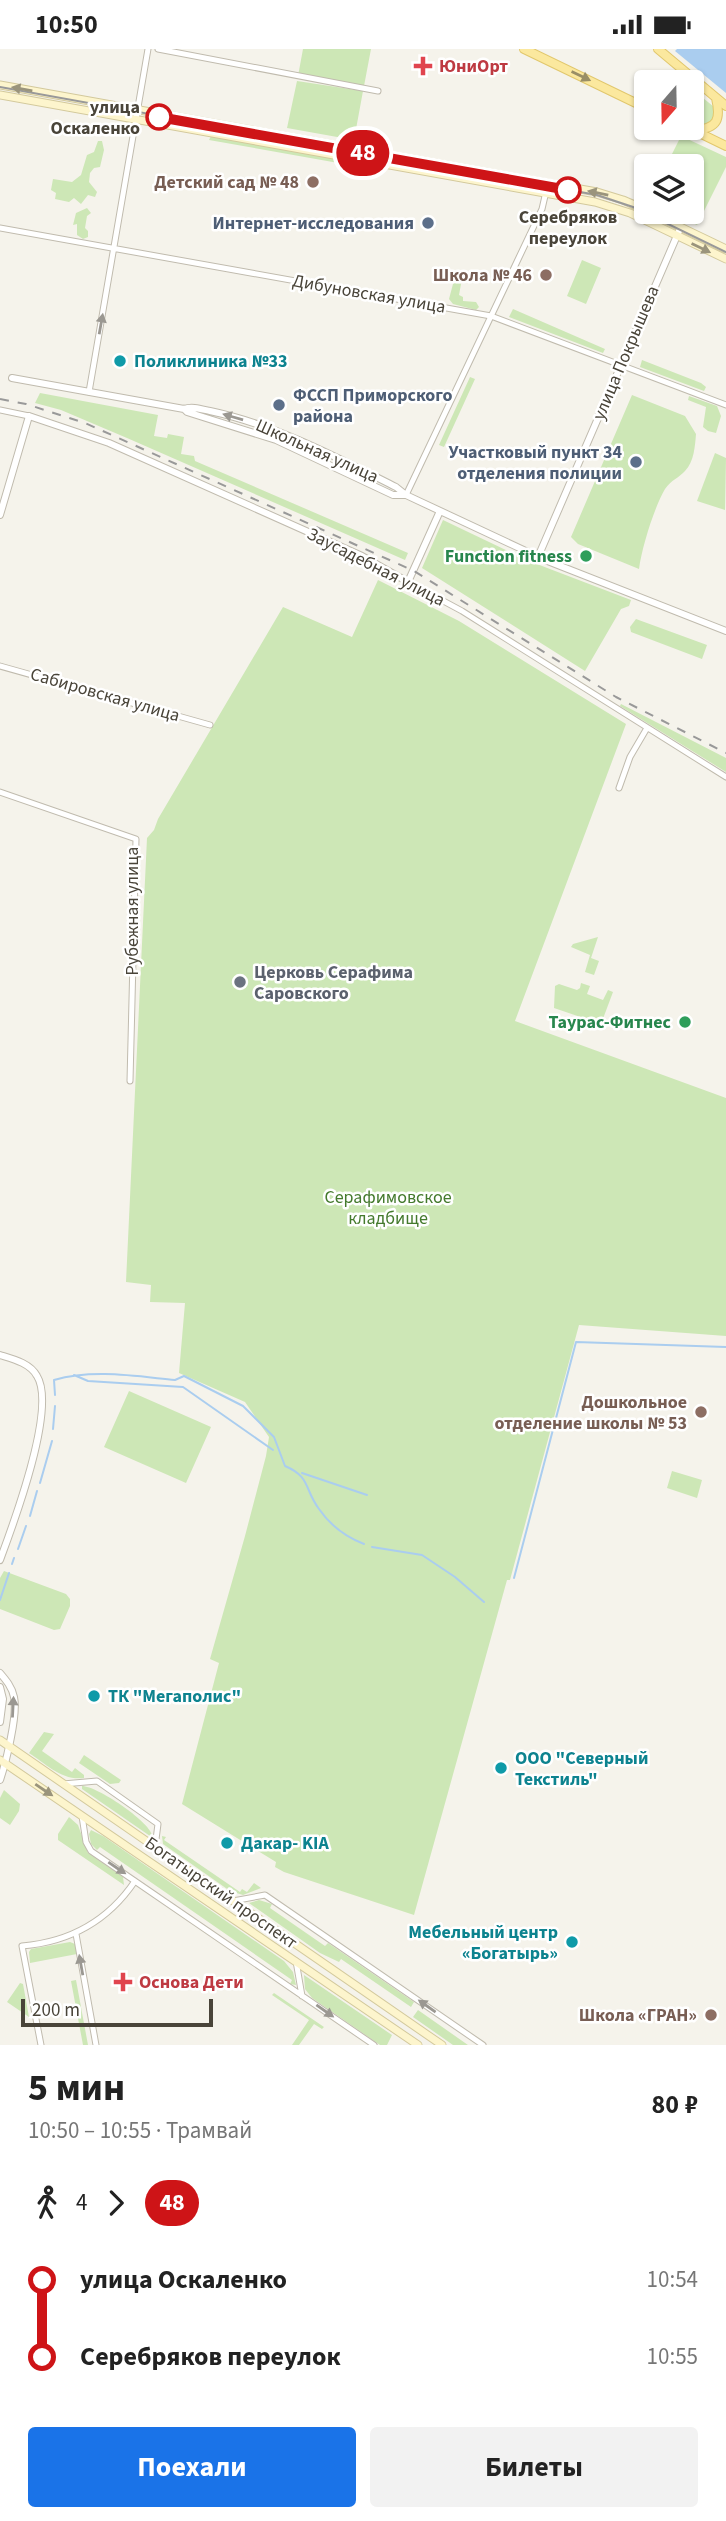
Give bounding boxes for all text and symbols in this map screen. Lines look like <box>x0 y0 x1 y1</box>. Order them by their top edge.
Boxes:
text: 10:50 <box>35 6 98 43</box>
place label: ЮниОрт <box>439 54 508 79</box>
marker: ЮниОрт <box>413 56 433 76</box>
north arrow <box>634 70 704 140</box>
map controls <box>634 70 704 224</box>
one-way arrow <box>571 71 591 82</box>
one-way arrow <box>11 83 33 94</box>
place label: улица Оскаленко <box>51 95 140 141</box>
marker: улица Оскаленко <box>146 104 172 130</box>
line badge: 48 <box>332 130 394 176</box>
text: 48 <box>350 135 376 170</box>
button: layers <box>634 154 704 224</box>
place label: Детский сад № 48 <box>154 170 299 195</box>
marker: Детский сад № 48 <box>305 174 321 190</box>
marker: Серебряков переулок <box>555 177 581 203</box>
one-way arrow <box>587 187 609 198</box>
place label: Серебряков переулок <box>519 205 617 251</box>
place label: Интернет-исследования <box>213 211 414 236</box>
marker: Интернет-исследования <box>420 215 436 231</box>
one-way arrow <box>691 242 711 253</box>
place label: Школа № 46 <box>433 263 532 288</box>
marker: Школа № 46 <box>538 267 554 283</box>
street label: Дибуновская улица <box>291 268 447 320</box>
street label: улица Покрышева <box>586 282 666 424</box>
one-way arrow <box>96 313 107 335</box>
place label: Поликлиника №33 <box>134 349 288 374</box>
marker: Поликлиника №33 <box>112 353 128 369</box>
place label: ФССП Приморского района <box>293 383 452 429</box>
marker: ФССП Приморского района <box>271 397 287 413</box>
one-way arrow <box>222 411 244 422</box>
street label: Школьная улица <box>252 413 382 489</box>
place label: Участковый пункт 34 отделения полиции <box>449 440 622 486</box>
marker: Участковый пункт 34 отделения полиции <box>628 454 644 470</box>
street label: Заусадебная улица <box>303 521 449 613</box>
place label: Function fitness <box>445 544 572 569</box>
marker: Function fitness <box>578 548 594 564</box>
street label: Сабировская улица <box>27 662 183 728</box>
street label: Рубежная улица <box>120 847 145 975</box>
place label: Церковь Серафима Саровского <box>254 960 413 1006</box>
marker: Церковь Серафима Саровского <box>232 974 248 990</box>
place label: Таурас-Фитнес <box>549 1010 672 1035</box>
marker: Таурас-Фитнес <box>677 1014 693 1030</box>
park label: Серафимовское кладбище <box>324 1185 452 1231</box>
place label: Дошкольное отделение школы № 53 <box>495 1390 687 1436</box>
marker: Дошкольное отделение школы № 53 <box>693 1404 709 1420</box>
place label: ТК "Мегаполис" <box>108 1684 241 1709</box>
marker: ТК "Мегаполис" <box>86 1688 102 1704</box>
one-way arrow <box>8 1696 19 1718</box>
place label: ООО "Северный Текстиль" <box>515 1746 648 1792</box>
marker: ООО "Северный Текстиль" <box>493 1760 509 1776</box>
one-way arrow <box>34 1783 54 1796</box>
street label: Богатырский проспект <box>140 1831 302 1955</box>
place label: Дакар- KIA <box>241 1831 329 1856</box>
marker: Дакар- KIA <box>219 1835 235 1851</box>
one-way arrow <box>107 1862 127 1875</box>
place label: Мебельный центр «Богатырь» <box>408 1920 558 1966</box>
marker: Мебельный центр «Богатырь» <box>564 1934 580 1950</box>
one-way arrow <box>75 1954 86 1976</box>
place label: Основа Дети <box>139 1970 244 1995</box>
marker: Основа Дети <box>113 1972 133 1992</box>
scale bar <box>21 1996 214 2028</box>
text: 200 m <box>32 1997 80 2024</box>
one-way arrow <box>418 1999 436 2013</box>
place label: Школа «ГРАН» <box>579 2003 697 2028</box>
one-way arrow <box>316 2004 334 2018</box>
marker: Школа «ГРАН» <box>703 2007 719 2023</box>
text: 5 мин <box>28 2061 125 2115</box>
text: 80 ₽ <box>652 2086 698 2123</box>
text: 10:50 – 10:55 · Трамвай <box>28 2114 252 2147</box>
icon: walk <box>28 2184 66 2222</box>
icon: forward <box>97 2184 135 2222</box>
text: 48 <box>159 2185 185 2220</box>
text: 4 <box>76 2186 87 2219</box>
text: улица Оскаленко <box>80 2261 287 2298</box>
text: 10:54 <box>647 2263 698 2296</box>
text: Серебряков переулок <box>80 2338 341 2375</box>
text: 10:55 <box>647 2340 698 2373</box>
button: Поехали <box>28 2427 356 2507</box>
button: Билеты <box>370 2427 698 2507</box>

